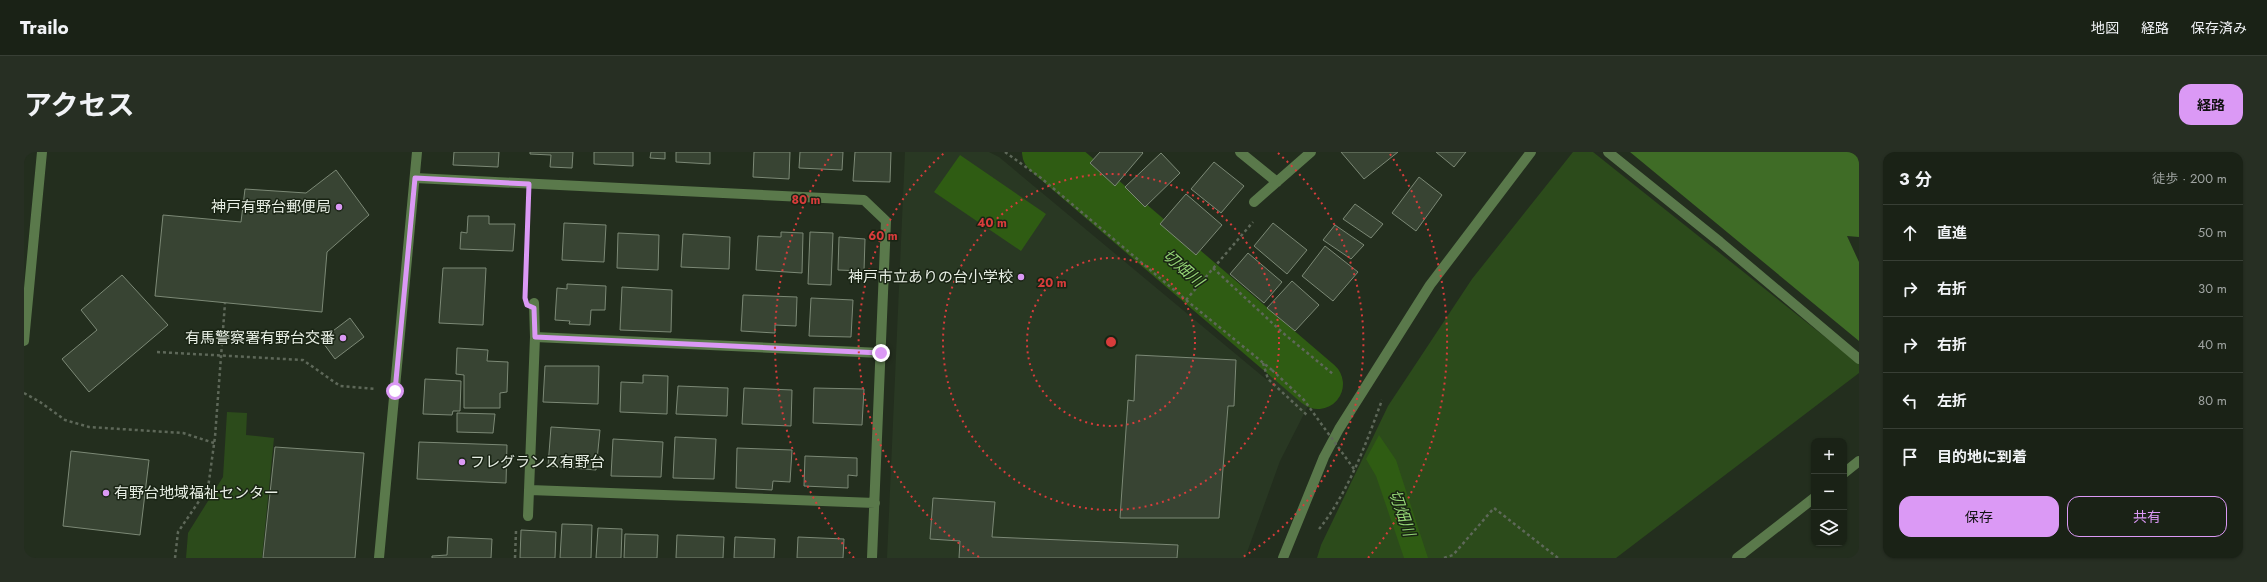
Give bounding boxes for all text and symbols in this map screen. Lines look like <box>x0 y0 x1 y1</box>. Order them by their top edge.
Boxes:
text: Trailo <box>20 14 69 41</box>
text: 地図 <box>2091 18 2119 38</box>
text: 経路 <box>2141 18 2169 38</box>
text: 保存済み <box>2191 18 2247 38</box>
button: 経路 <box>2179 84 2243 125</box>
text: アクセス <box>24 85 135 126</box>
text: 3 分 <box>1899 167 1932 191</box>
text: 徒歩 · 200 m <box>2152 169 2227 188</box>
text: 80 m <box>792 191 821 209</box>
place label: 神戸有野台郵便局 <box>211 196 331 218</box>
marker: 神戸有野台郵便局 <box>334 202 344 212</box>
text: 40 m <box>977 214 1007 232</box>
icon: ahead <box>1899 222 1921 244</box>
text: 直進 <box>1937 222 1967 244</box>
text: 50 m <box>2198 223 2227 242</box>
text: 60 m <box>868 227 898 245</box>
water label: 切畑川 <box>1157 244 1210 294</box>
place label: 神戸市立ありの台小学校 <box>848 266 1013 288</box>
marker: 神戸市立ありの台小学校 <box>1016 272 1026 282</box>
text: 20 m <box>1037 274 1067 292</box>
icon: right <box>1899 278 1921 300</box>
text: 右折 <box>1937 278 1967 300</box>
text: 30 m <box>2198 279 2227 298</box>
place label: 有馬警察署有野台交番 <box>185 327 335 349</box>
marker: 有馬警察署有野台交番 <box>338 333 348 343</box>
icon: right <box>1899 334 1921 356</box>
text: 右折 <box>1937 334 1967 356</box>
centre of rings <box>1104 335 1118 349</box>
text: 40 m <box>2198 335 2227 354</box>
route end <box>872 344 890 362</box>
route start <box>386 382 404 400</box>
icon: left <box>1899 390 1921 412</box>
text: 左折 <box>1937 390 1967 412</box>
text: 80 m <box>2198 391 2227 410</box>
map controls <box>1811 438 1847 546</box>
button: + <box>1811 438 1847 474</box>
icon: arrive <box>1899 446 1921 468</box>
text: 目的地に到着 <box>1937 446 2027 468</box>
place label: フレグランス有野台 <box>470 451 605 473</box>
marker: フレグランス有野台 <box>457 457 467 467</box>
button: − <box>1811 474 1847 510</box>
place label: 有野台地域福祉センター <box>114 482 279 504</box>
water label: 切畑川 <box>1383 487 1421 541</box>
marker: 有野台地域福祉センター <box>101 488 111 498</box>
button: 保存 <box>1899 496 2059 537</box>
button: 共有 <box>2067 496 2227 537</box>
button: layers <box>1811 510 1847 546</box>

